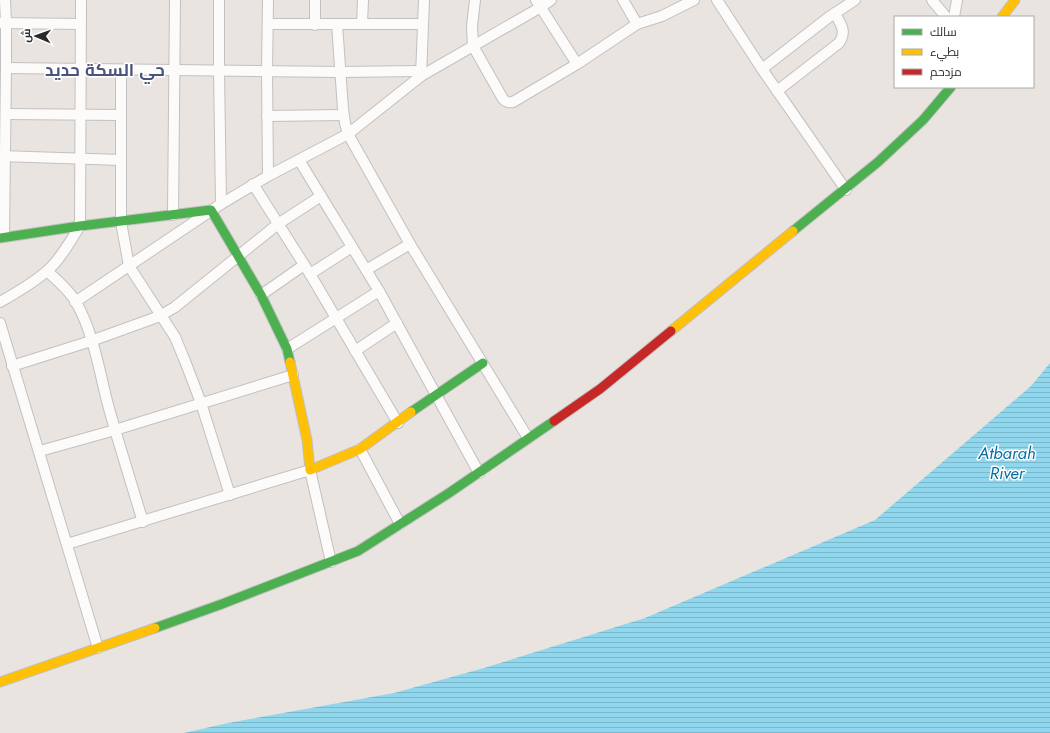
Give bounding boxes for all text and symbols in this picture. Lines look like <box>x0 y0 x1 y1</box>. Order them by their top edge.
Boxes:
north arrow <box>16 16 56 56</box>
legend <box>894 16 1034 88</box>
text: سالك <box>930 23 957 41</box>
text: ش <box>18 28 34 43</box>
text: بطيء <box>930 43 959 62</box>
district label: حي السكة حديد <box>45 58 165 84</box>
text: مزدحم <box>930 63 962 81</box>
water label: Atbarah River <box>977 441 1036 485</box>

